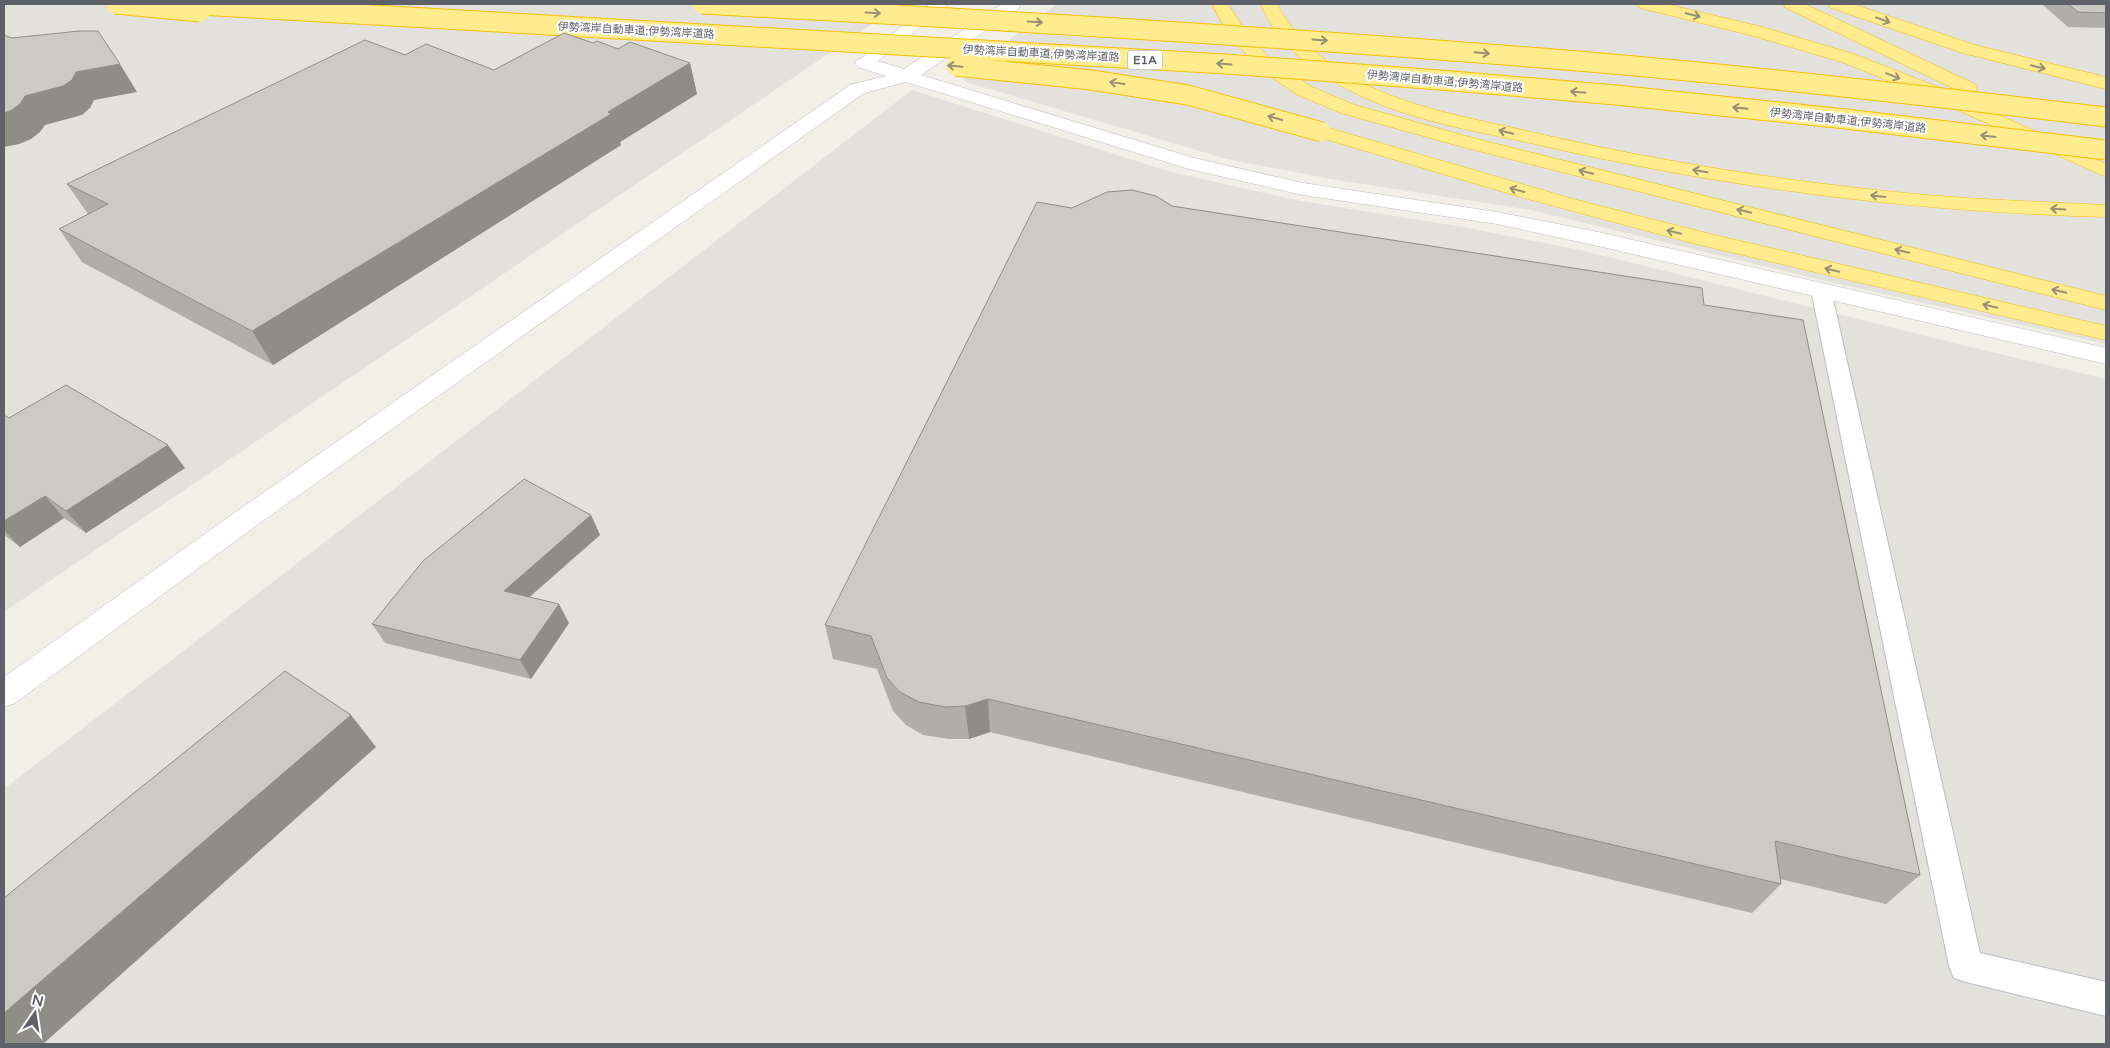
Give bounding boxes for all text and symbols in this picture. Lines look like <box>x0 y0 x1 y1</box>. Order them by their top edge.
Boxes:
one-way arrow <box>865 9 881 18</box>
one-way arrow <box>1685 11 1701 20</box>
one-way arrow <box>1875 16 1890 25</box>
one-way arrow <box>1027 18 1043 27</box>
street label: 伊勢湾岸自動車道;伊勢湾岸道路 <box>557 20 715 41</box>
one-way arrow <box>1311 35 1327 45</box>
street label: 伊勢湾岸自動車道;伊勢湾岸道路 <box>962 43 1120 64</box>
one-way arrow <box>1473 48 1489 57</box>
road number: E1A <box>1128 50 1162 70</box>
one-way arrow <box>1217 60 1233 69</box>
one-way arrow <box>948 62 964 71</box>
one-way arrow <box>2030 63 2046 72</box>
street label: 伊勢湾岸自動車道;伊勢湾岸道路 <box>1366 68 1524 95</box>
one-way arrow <box>1885 72 1900 81</box>
one-way arrow <box>1109 78 1125 88</box>
one-way arrow <box>1571 87 1587 97</box>
one-way arrow <box>1732 103 1748 113</box>
street label: 伊勢湾岸自動車道;伊勢湾岸道路 <box>1769 106 1927 135</box>
one-way arrow <box>1268 113 1284 123</box>
one-way arrow <box>1499 127 1515 136</box>
one-way arrow <box>1981 131 1997 141</box>
one-way arrow <box>1692 165 1708 175</box>
one-way arrow <box>1579 167 1595 176</box>
one-way arrow <box>1510 184 1526 194</box>
one-way arrow <box>1870 191 1886 201</box>
one-way arrow <box>2050 205 2066 214</box>
one-way arrow <box>1737 206 1753 215</box>
one-way arrow <box>1667 227 1683 236</box>
one-way arrow <box>1894 245 1910 255</box>
one-way arrow <box>1825 265 1841 274</box>
one-way arrow <box>2051 285 2067 295</box>
one-way arrow <box>1983 301 1999 310</box>
north arrow <box>10 988 60 1038</box>
text: N <box>30 991 45 1010</box>

